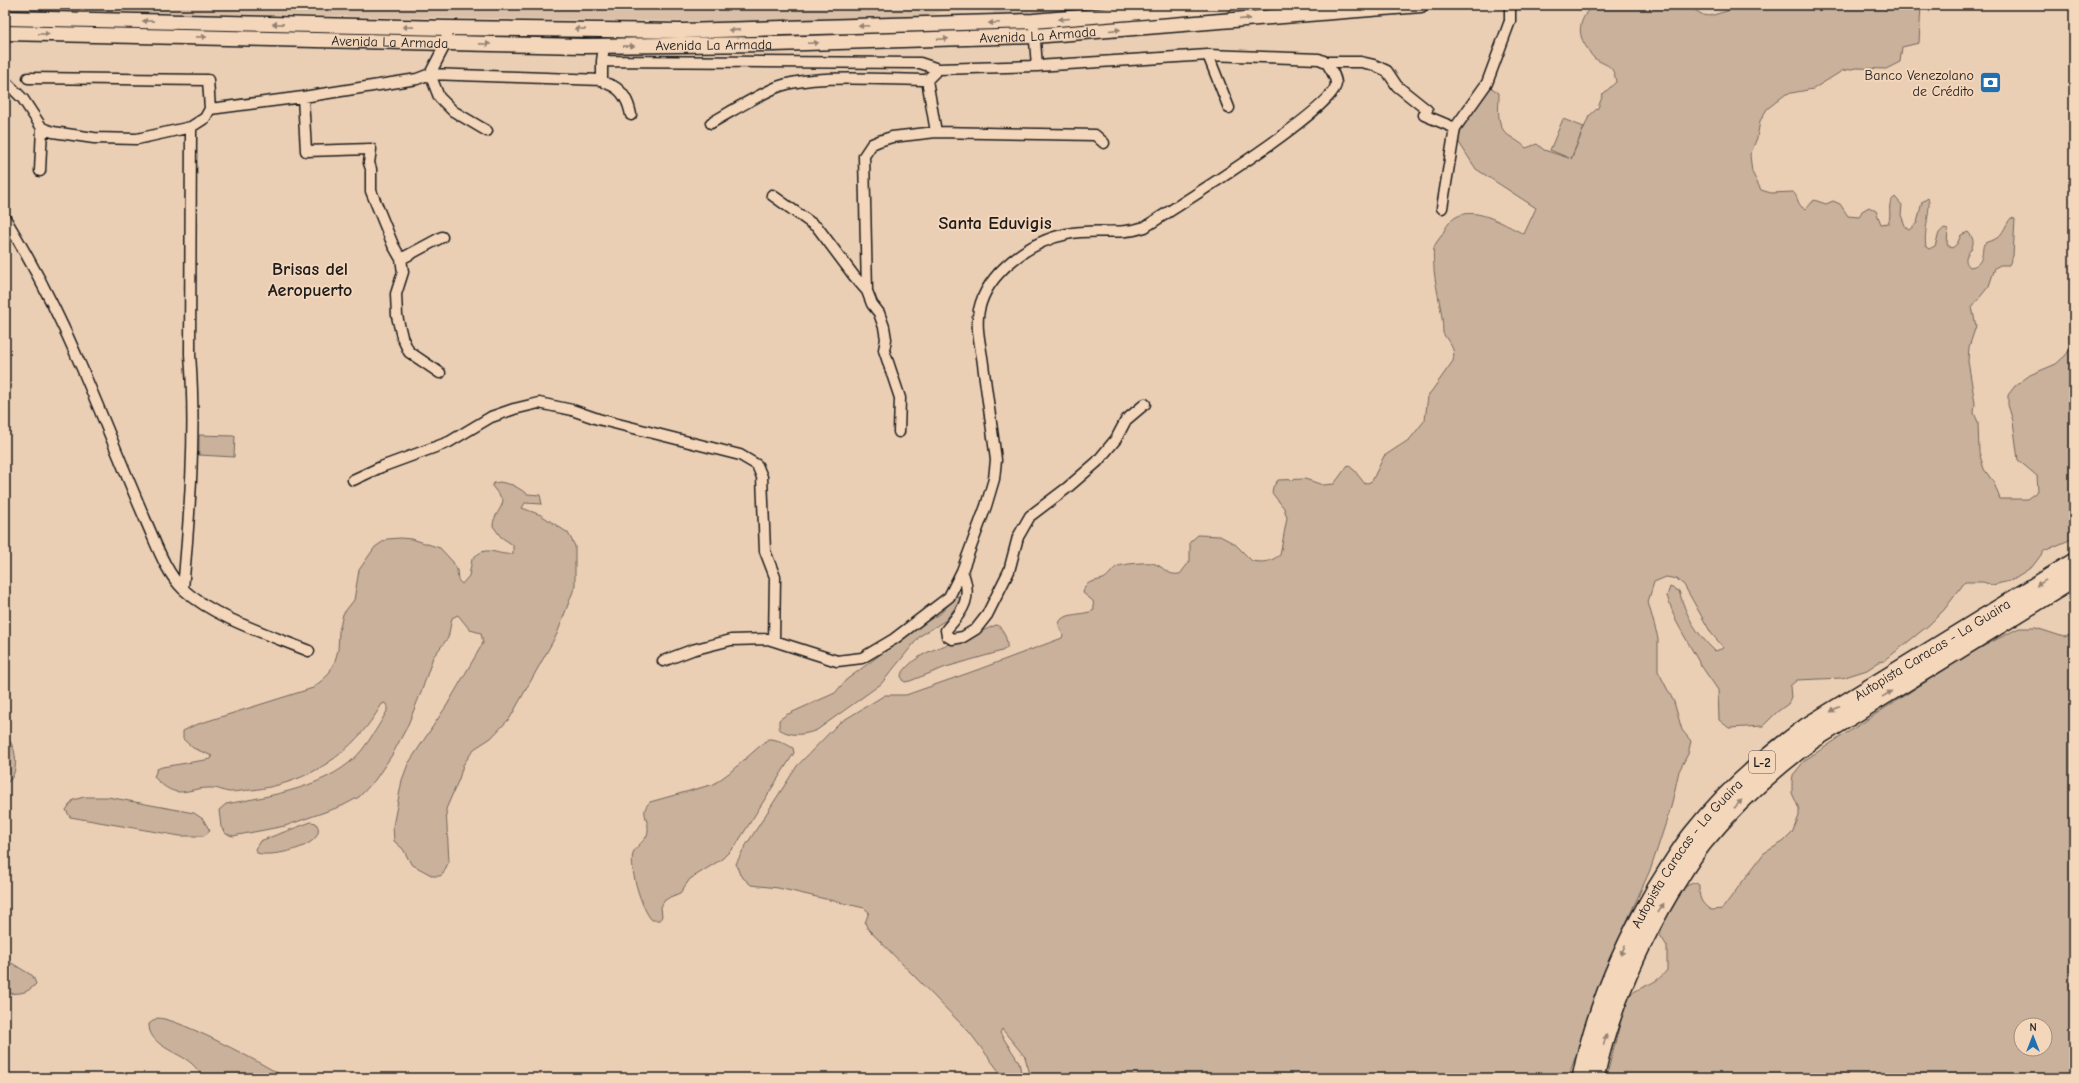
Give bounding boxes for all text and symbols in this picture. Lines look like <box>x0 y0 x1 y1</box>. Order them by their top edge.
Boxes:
one-way arrow <box>1058 15 1070 22</box>
one-way arrow <box>1239 16 1251 23</box>
one-way arrow <box>141 18 154 24</box>
one-way arrow <box>988 19 1000 26</box>
one-way arrow <box>271 21 284 27</box>
one-way arrow <box>858 23 870 30</box>
street label: Avenida La Armada <box>979 23 1097 47</box>
one-way arrow <box>401 24 414 30</box>
one-way arrow <box>573 26 586 32</box>
one-way arrow <box>1109 26 1121 33</box>
one-way arrow <box>727 27 740 33</box>
one-way arrow <box>38 30 50 37</box>
street label: Avenida La Armada <box>331 32 449 52</box>
one-way arrow <box>195 34 207 41</box>
street label: Avenida La Armada <box>655 36 772 54</box>
one-way arrow <box>937 36 950 42</box>
one-way arrow <box>807 40 820 46</box>
one-way arrow <box>479 41 492 47</box>
one-way arrow <box>623 43 636 49</box>
place label: Banco Venezolano de Crédito <box>1864 67 1974 100</box>
bank icon: Banco Venezolano de Crédito <box>1977 70 2003 96</box>
district label: Santa Eduvigis <box>938 213 1052 234</box>
district label: Brisas del Aeropuerto <box>268 259 352 301</box>
one-way arrow <box>2035 579 2047 586</box>
street label: Autopista Caracas - La Guaira <box>1851 595 2014 704</box>
one-way arrow <box>1882 690 1892 698</box>
one-way arrow <box>1829 706 1841 713</box>
road number: L-2 <box>1749 751 1775 773</box>
street label: Autopista Caracas - La Guaira <box>1628 776 1746 931</box>
one-way arrow <box>1733 799 1743 809</box>
one-way arrow <box>1658 902 1665 914</box>
one-way arrow <box>1620 945 1626 956</box>
north arrow <box>2013 1017 2053 1057</box>
text: N <box>2029 1021 2037 1034</box>
one-way arrow <box>1602 1034 1608 1046</box>

